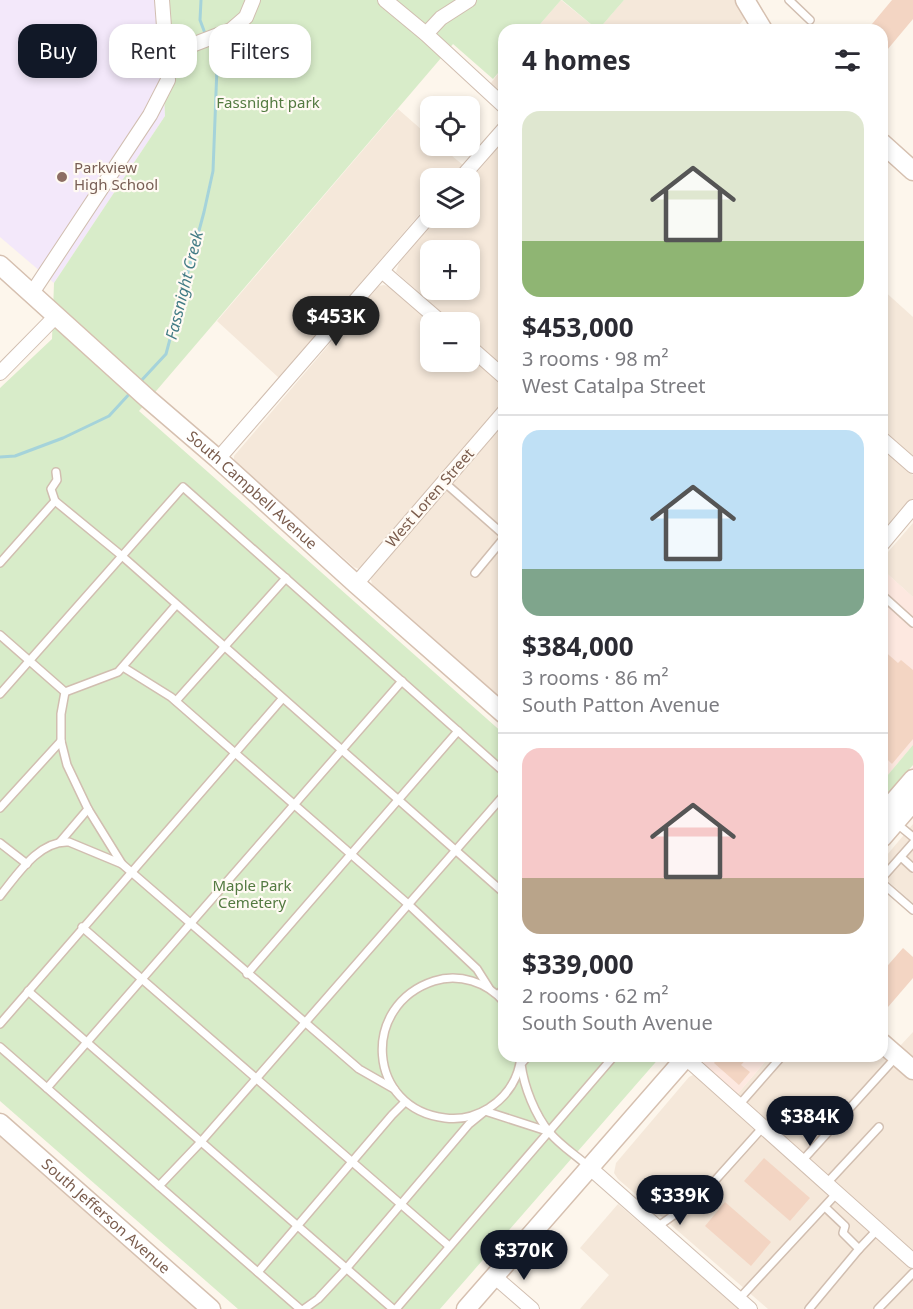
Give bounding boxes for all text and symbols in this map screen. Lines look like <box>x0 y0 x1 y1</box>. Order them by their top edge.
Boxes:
chip: Buy <box>18 24 97 78</box>
chip: Rent <box>109 24 197 78</box>
chip: Filters <box>209 24 311 78</box>
text: 4 homes <box>522 42 631 78</box>
icon: filters <box>831 44 864 77</box>
park label: Fassnight park <box>216 92 320 112</box>
map controls <box>420 96 480 372</box>
button: locate <box>420 96 480 156</box>
icon: home <box>639 150 747 258</box>
place label: Parkview High School <box>74 157 158 194</box>
button: layers <box>420 168 480 228</box>
marker: Parkview High School <box>55 170 69 184</box>
water label: Fassnight Creek <box>160 227 208 342</box>
button: + <box>420 240 480 300</box>
pin: $453K <box>294 296 378 347</box>
text: $453K <box>306 302 366 329</box>
text: $453,000 <box>522 309 634 345</box>
button: − <box>420 312 480 372</box>
text: 3 rooms · 98 m² <box>522 345 669 372</box>
text: West Catalpa Street <box>522 372 706 399</box>
street label: South Campbell Avenue <box>183 426 322 553</box>
street label: West Loren Street <box>381 443 478 551</box>
icon: home <box>639 469 747 577</box>
text: $384,000 <box>522 628 634 664</box>
text: 3 rooms · 86 m² <box>522 664 669 691</box>
text: South Patton Avenue <box>522 691 720 718</box>
icon: home <box>639 787 747 895</box>
park label: Maple Park Cemetery <box>212 875 292 912</box>
text: $339,000 <box>522 946 634 982</box>
text: 2 rooms · 62 m² <box>522 982 669 1009</box>
text: South South Avenue <box>522 1009 713 1036</box>
pin: $384K <box>768 1096 852 1147</box>
text: $384K <box>780 1102 840 1129</box>
street label: South Jefferson Avenue <box>38 1153 175 1278</box>
pin: $339K <box>638 1175 722 1226</box>
text: $339K <box>650 1181 710 1208</box>
pin: $370K <box>482 1230 566 1281</box>
text: $370K <box>494 1236 554 1263</box>

